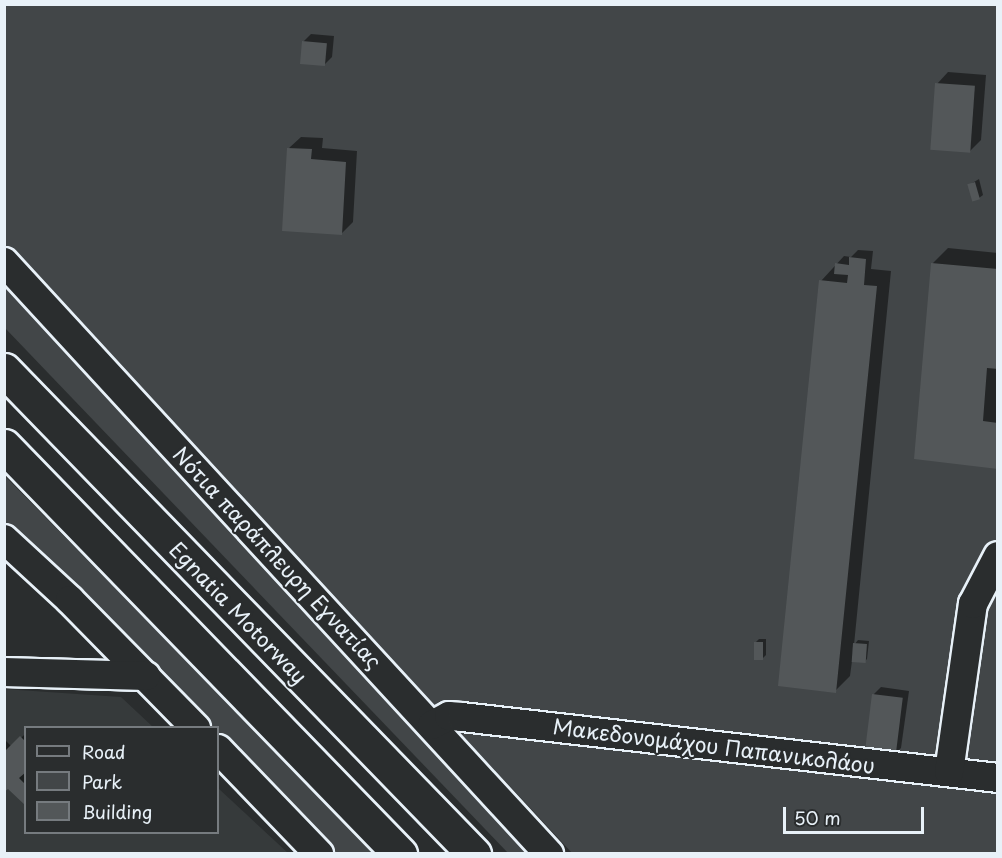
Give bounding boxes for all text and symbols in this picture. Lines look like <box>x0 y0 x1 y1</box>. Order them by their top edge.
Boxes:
street label: Νότια παράπλευρη Εγνατίας <box>169 441 387 673</box>
street label: Egnatia Motorway <box>165 536 313 688</box>
street label: Μακεδονομάχου Παπανικολάου <box>552 713 876 777</box>
legend <box>24 726 219 834</box>
text: Road <box>82 738 126 765</box>
text: Park <box>82 768 122 795</box>
scale bar <box>786 795 927 833</box>
text: Building <box>82 798 152 825</box>
text: 50 m <box>794 804 841 831</box>

